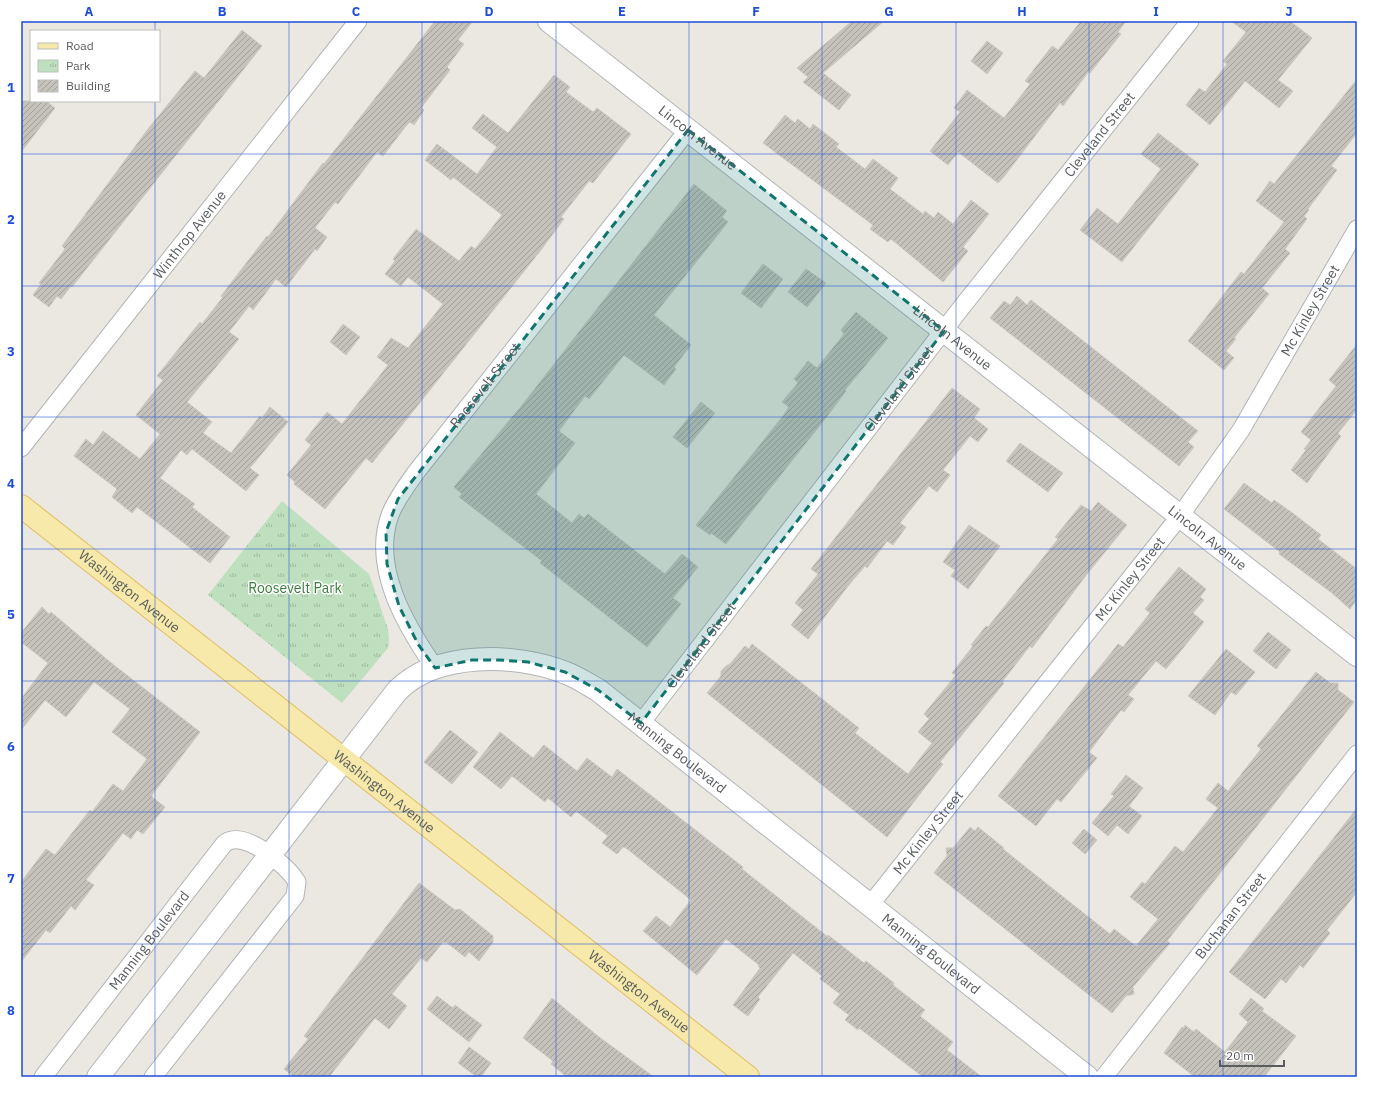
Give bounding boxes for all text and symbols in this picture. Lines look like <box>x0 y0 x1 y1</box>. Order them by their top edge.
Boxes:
text: A <box>85 3 94 20</box>
text: B <box>218 3 227 20</box>
text: C <box>352 3 361 20</box>
text: D <box>484 3 494 20</box>
text: E <box>618 3 626 20</box>
text: F <box>752 3 760 20</box>
text: G <box>884 3 894 20</box>
text: H <box>1017 3 1027 20</box>
text: I <box>1153 3 1159 20</box>
text: J <box>1285 3 1293 20</box>
legend <box>30 30 160 102</box>
text: Road <box>66 38 94 53</box>
text: Park <box>66 58 91 73</box>
text: Building <box>66 78 111 93</box>
text: 1 <box>7 79 15 96</box>
street label: Cleveland Street <box>1060 88 1139 181</box>
street label: Lincoln Avenue <box>655 101 741 174</box>
street label: Winthrop Avenue <box>149 186 230 282</box>
text: 2 <box>7 211 15 228</box>
street label: Mc Kinley Street <box>1277 261 1343 359</box>
street label: Lincoln Avenue <box>910 301 996 374</box>
street label: Roosevelt Street <box>446 339 525 431</box>
street label: Cleveland Street <box>860 342 938 435</box>
text: 3 <box>7 343 15 360</box>
text: 4 <box>7 475 15 492</box>
street label: Lincoln Avenue <box>1165 501 1251 574</box>
street label: Mc Kinley Street <box>1091 533 1169 624</box>
street label: Washington Avenue <box>75 546 184 637</box>
park label: Roosevelt Park <box>248 579 342 597</box>
street label: Cleveland Street <box>662 599 740 692</box>
text: 5 <box>7 606 15 623</box>
street label: Manning Boulevard <box>624 708 730 797</box>
text: 6 <box>7 738 15 755</box>
street label: Washington Avenue <box>330 746 439 837</box>
street label: Mc Kinley Street <box>889 787 967 878</box>
street label: Buchanan Street <box>1191 869 1270 962</box>
text: 7 <box>7 870 15 887</box>
street label: Manning Boulevard <box>105 887 193 994</box>
street label: Manning Boulevard <box>878 909 984 998</box>
street label: Washington Avenue <box>585 946 694 1037</box>
text: 8 <box>7 1002 15 1019</box>
scale bar <box>1220 1042 1284 1068</box>
text: 20 m <box>1226 1048 1254 1063</box>

